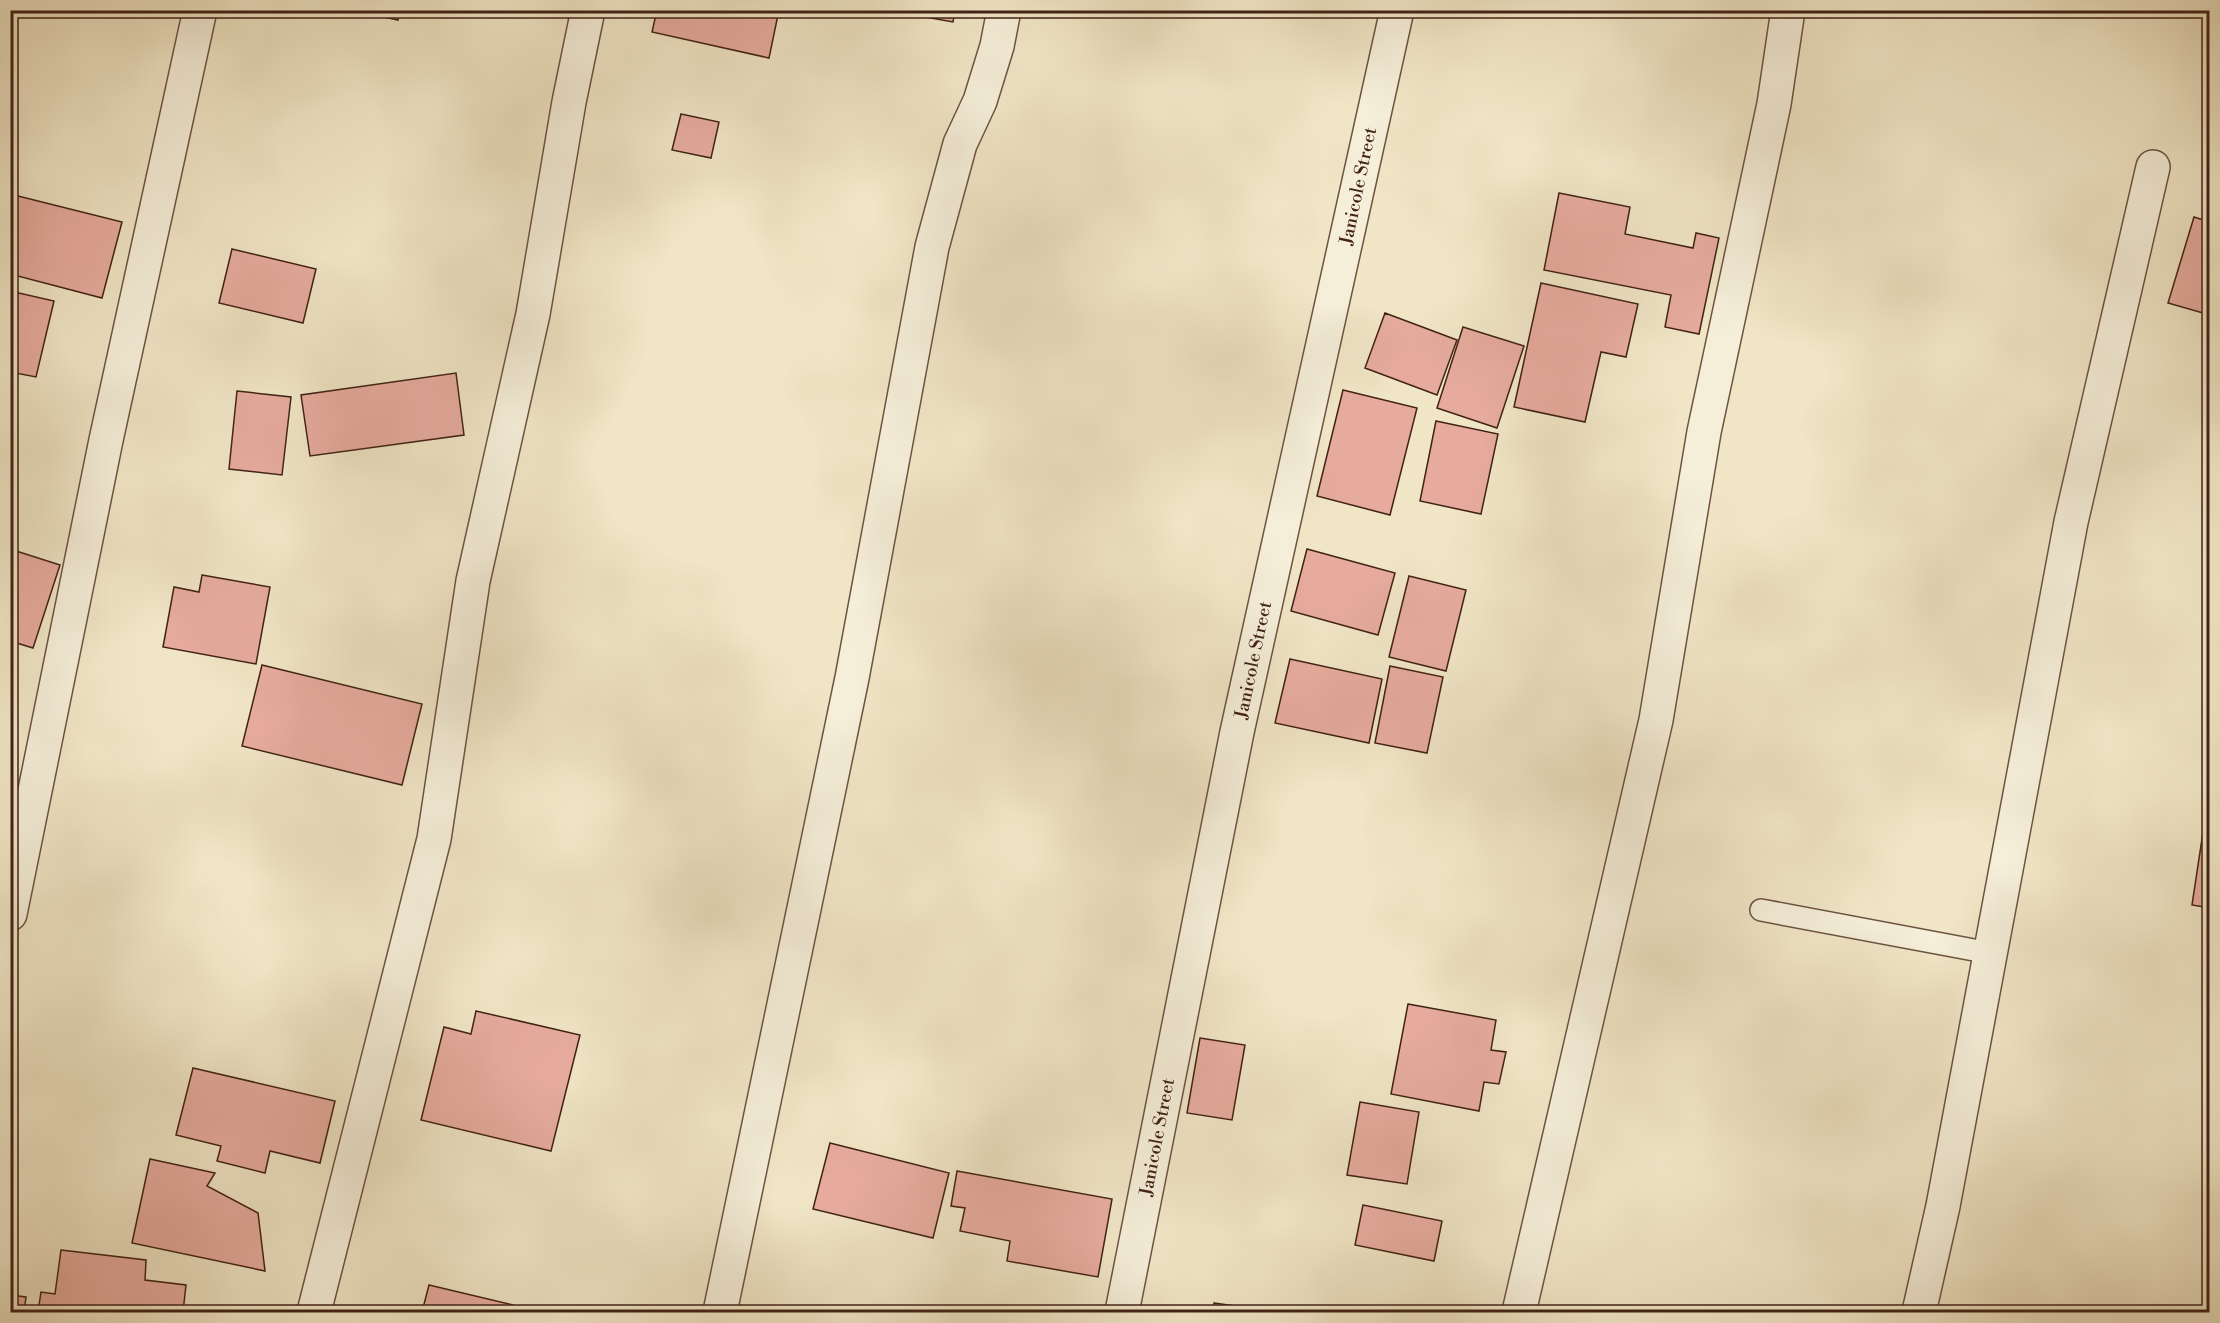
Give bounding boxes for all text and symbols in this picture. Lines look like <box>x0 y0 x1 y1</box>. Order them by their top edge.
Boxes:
street label: Janicole Street <box>1335 125 1382 248</box>
street label: Janicole Street <box>1230 599 1277 722</box>
street label: Janicole Street <box>1135 1076 1180 1199</box>

